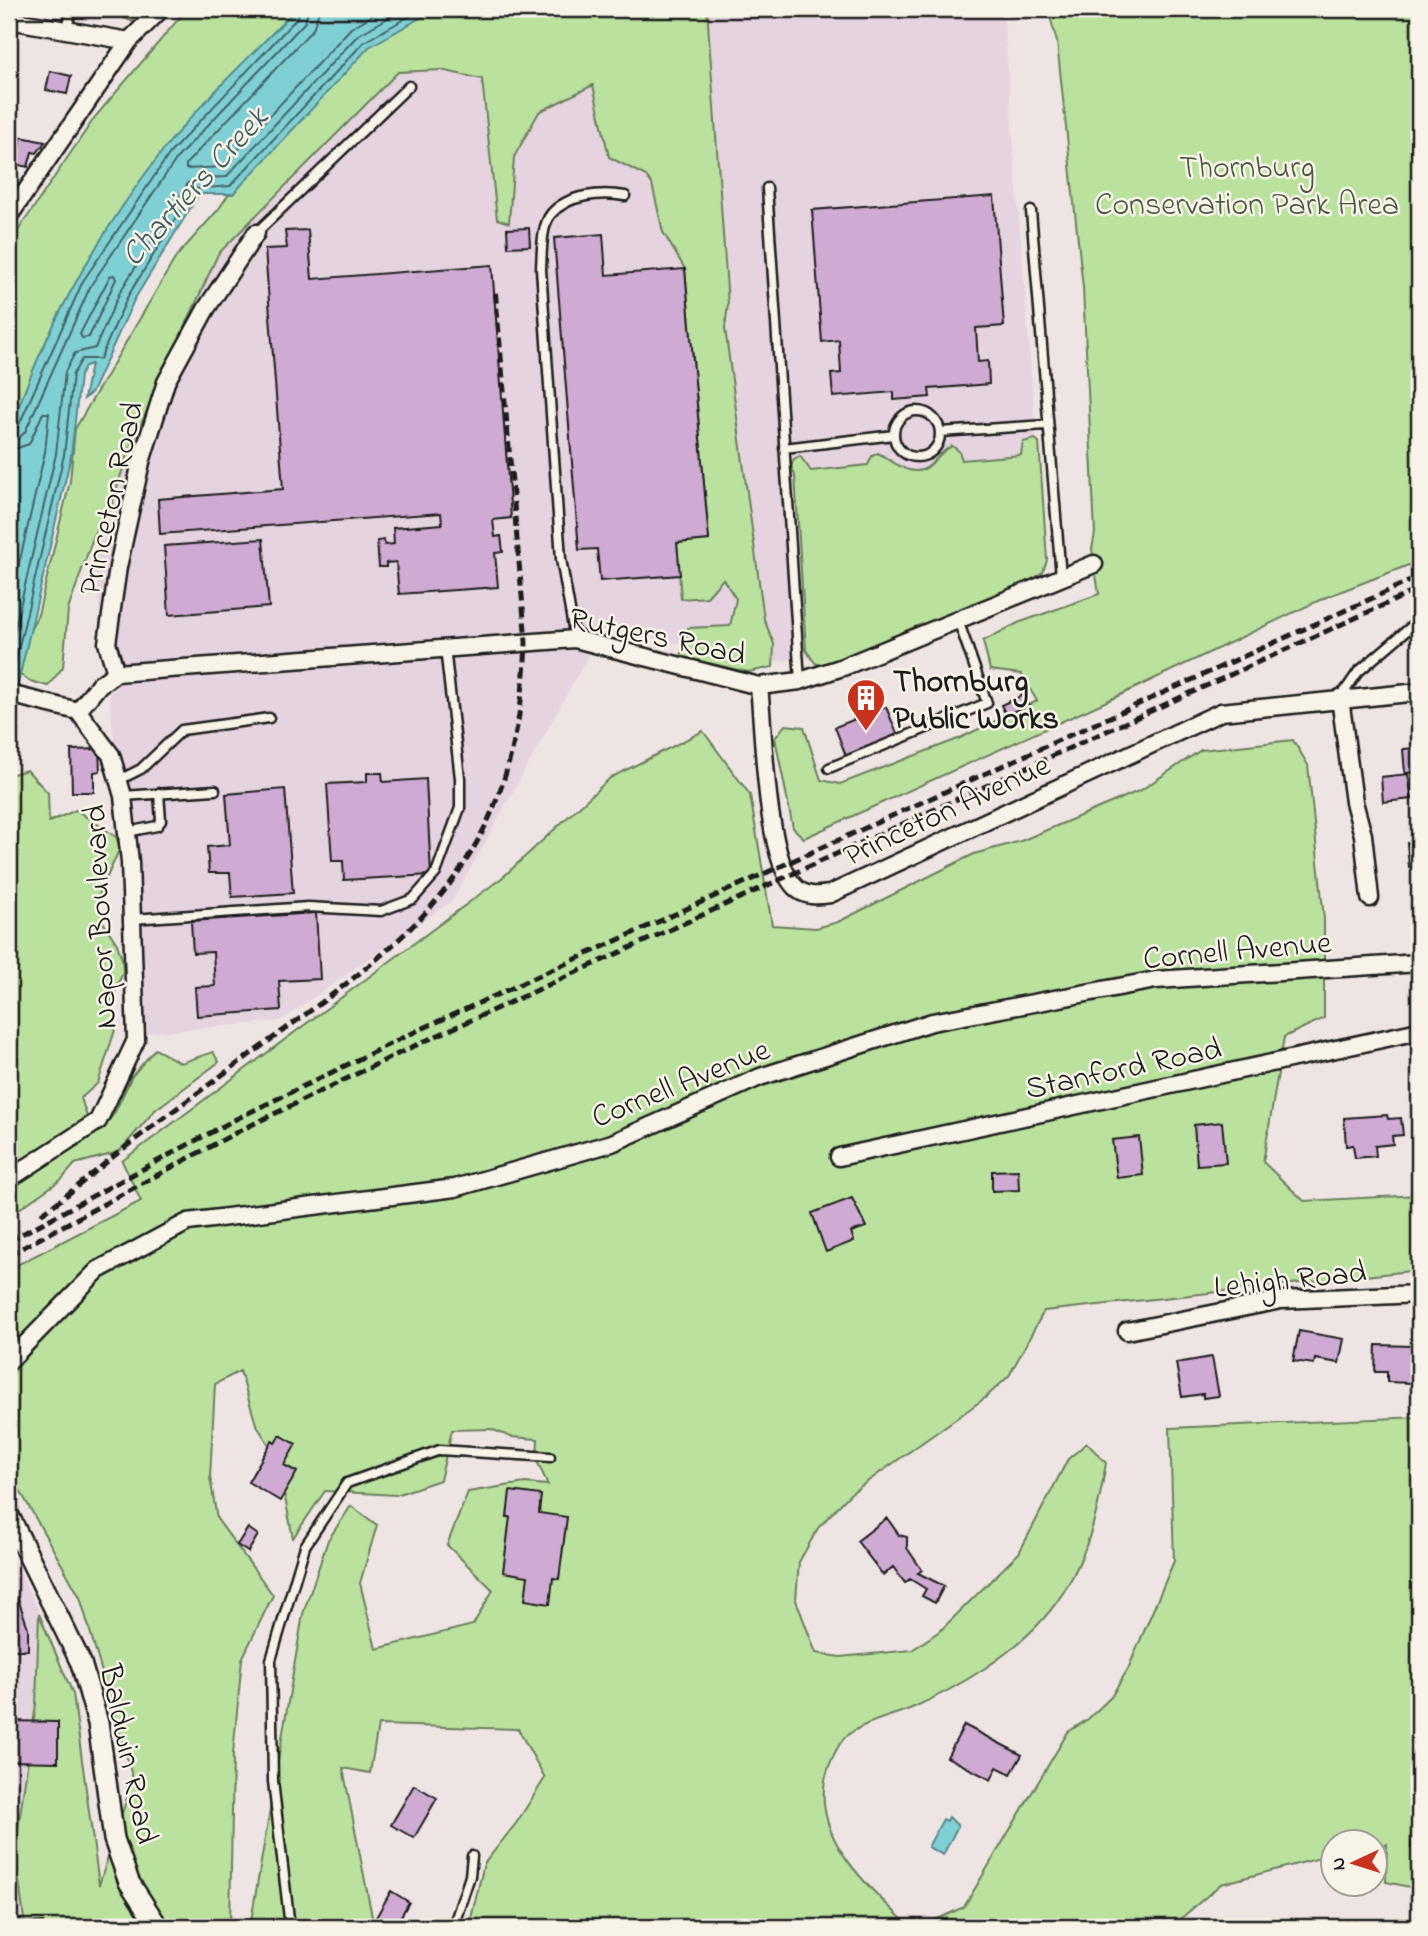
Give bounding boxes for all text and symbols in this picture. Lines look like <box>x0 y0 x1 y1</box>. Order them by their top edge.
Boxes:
water label: Chartiers Creek <box>111 96 282 279</box>
park label: Thornburg Conservation Park Area <box>1095 146 1399 230</box>
street label: Princeton Road <box>68 397 159 600</box>
street label: Rutgers Road <box>565 597 750 680</box>
place label: Thornburg Public Works <box>893 660 1059 744</box>
building icon: Thornburg Public Works <box>845 677 887 732</box>
street label: Princeton Avenue <box>836 743 1059 881</box>
street label: Napor Boulevard <box>73 803 132 1030</box>
street label: Cornell Avenue <box>1141 921 1334 984</box>
street label: Stanford Road <box>1021 1027 1226 1114</box>
street label: Cornell Avenue <box>585 1028 778 1142</box>
street label: Lehigh Road <box>1212 1250 1369 1313</box>
street label: Baldwin Road <box>84 1660 169 1849</box>
north arrow <box>1320 1828 1390 1898</box>
text: N <box>1326 1856 1353 1871</box>

